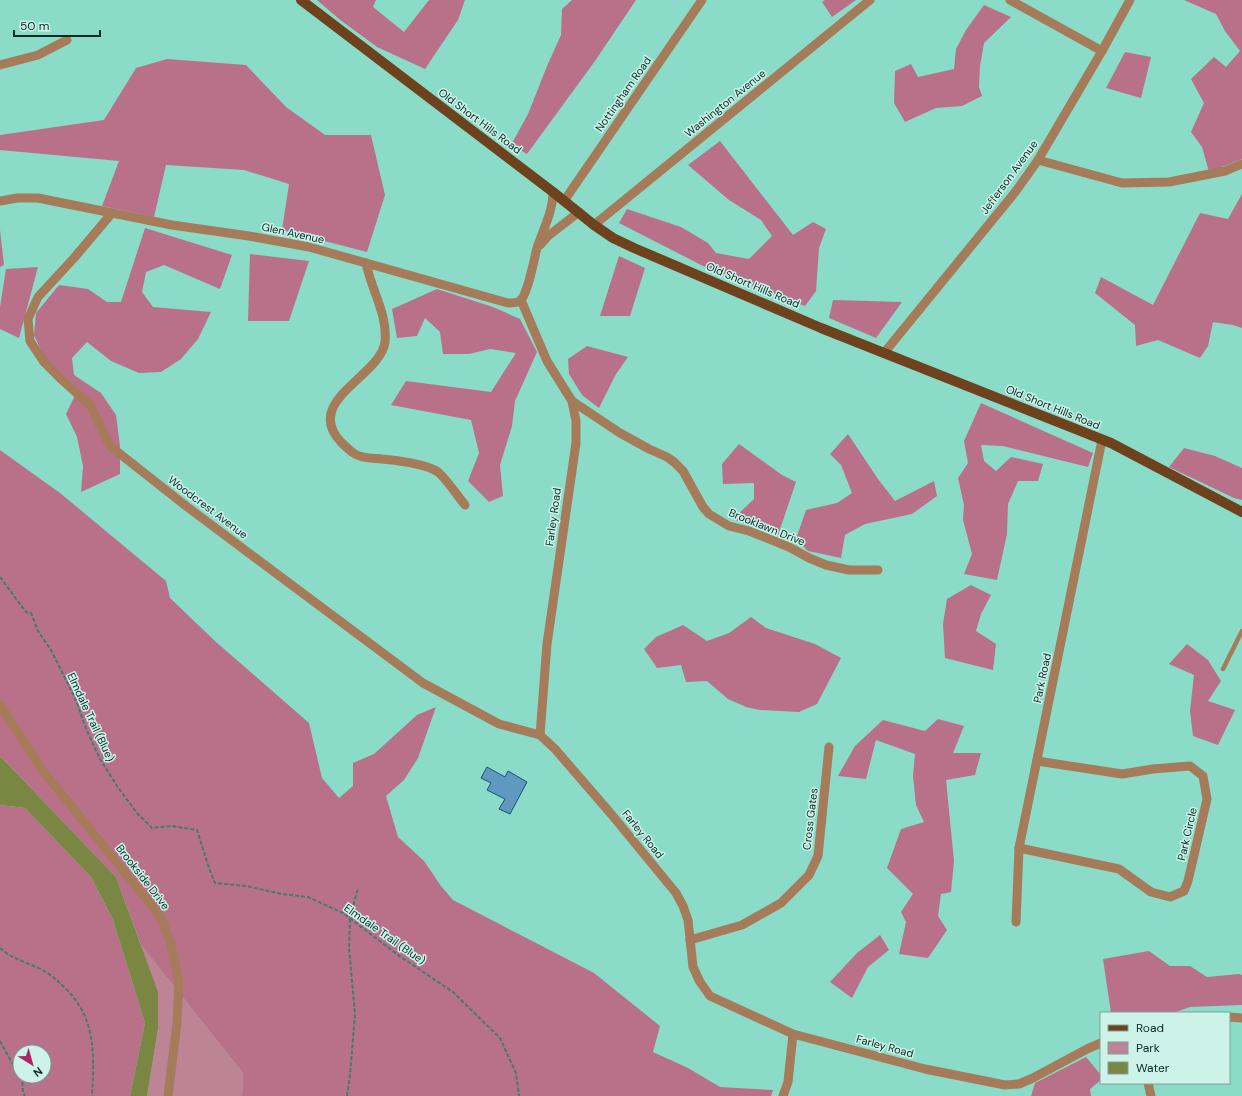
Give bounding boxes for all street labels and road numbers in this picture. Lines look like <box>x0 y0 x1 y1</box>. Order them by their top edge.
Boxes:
street label: Nottingham Road <box>592 54 654 134</box>
street label: Washington Avenue <box>682 66 768 140</box>
street label: Old Short Hills Road <box>436 85 524 157</box>
street label: Jefferson Avenue <box>977 137 1041 217</box>
street label: Glen Avenue <box>260 220 326 246</box>
street label: Old Short Hills Road <box>704 259 802 311</box>
street label: Old Short Hills Road <box>1004 382 1102 432</box>
street label: Woodcrest Avenue <box>165 472 251 542</box>
street label: Farley Road <box>542 487 564 547</box>
street label: Brooklawn Drive <box>727 505 807 549</box>
street label: Park Road <box>1030 652 1054 704</box>
street label: Elmdale Trail (Blue) <box>64 670 118 764</box>
street label: Cross Gates <box>799 787 821 851</box>
street label: Park Circle <box>1174 806 1200 862</box>
street label: Farley Road <box>619 807 667 861</box>
street label: Brookside Drive <box>113 842 173 912</box>
street label: Elmdale Trail (Blue) <box>341 901 429 967</box>
street label: Farley Road <box>855 1032 915 1060</box>

